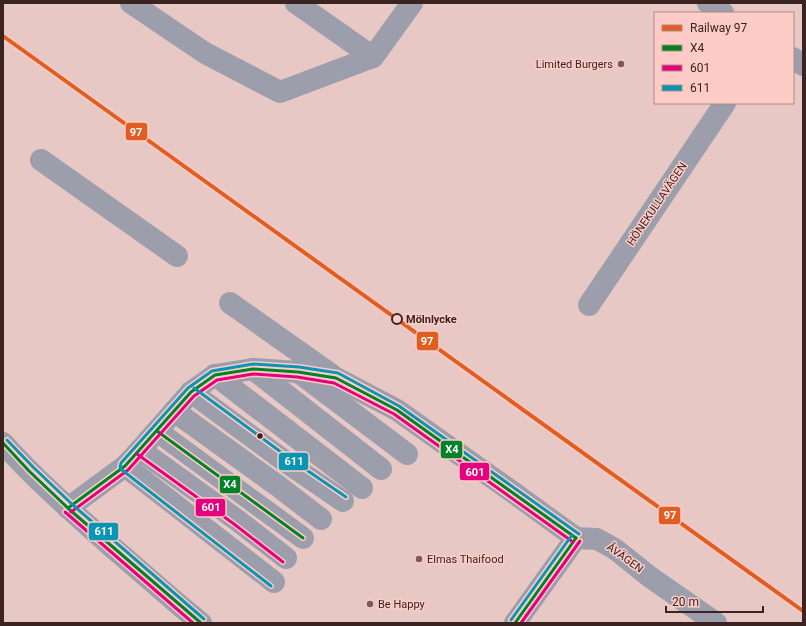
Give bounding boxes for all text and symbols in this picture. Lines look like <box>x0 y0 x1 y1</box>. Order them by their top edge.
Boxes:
legend <box>654 12 794 104</box>
text: Railway 97 <box>690 21 748 35</box>
text: X4 <box>690 41 705 55</box>
place label: Limited Burgers <box>536 58 613 71</box>
marker: Limited Burgers <box>616 59 626 69</box>
text: 601 <box>690 61 710 75</box>
text: 611 <box>690 81 710 95</box>
line badge: 97 <box>125 122 148 141</box>
text: 97 <box>130 126 142 139</box>
street label: HÖNEKULLAVÄGEN <box>624 160 690 248</box>
marker: Mölnlycke <box>391 313 403 325</box>
place label: Mölnlycke <box>406 313 457 326</box>
line badge: 97 <box>416 331 439 351</box>
text: 97 <box>421 335 433 348</box>
unlabelled marker <box>255 431 265 441</box>
line badge: X4 <box>440 440 463 459</box>
text: X4 <box>445 443 459 456</box>
line badge: 611 <box>278 452 309 471</box>
text: 611 <box>285 455 303 468</box>
line badge: 601 <box>459 462 490 481</box>
text: 601 <box>466 466 484 479</box>
line badge: X4 <box>219 475 241 494</box>
text: X4 <box>223 478 237 491</box>
line badge: 601 <box>195 498 226 517</box>
text: 601 <box>202 501 220 514</box>
line badge: 97 <box>658 506 681 525</box>
text: 97 <box>664 509 676 522</box>
line badge: 611 <box>88 522 119 541</box>
text: 611 <box>95 525 113 538</box>
street label: ÅVÄGEN <box>604 540 646 576</box>
place label: Elmas Thaifood <box>427 553 504 566</box>
marker: Elmas Thaifood <box>414 554 424 564</box>
scale bar <box>666 588 763 614</box>
text: 20 m <box>672 595 699 609</box>
place label: Be Happy <box>378 598 426 611</box>
marker: Be Happy <box>365 599 375 609</box>

